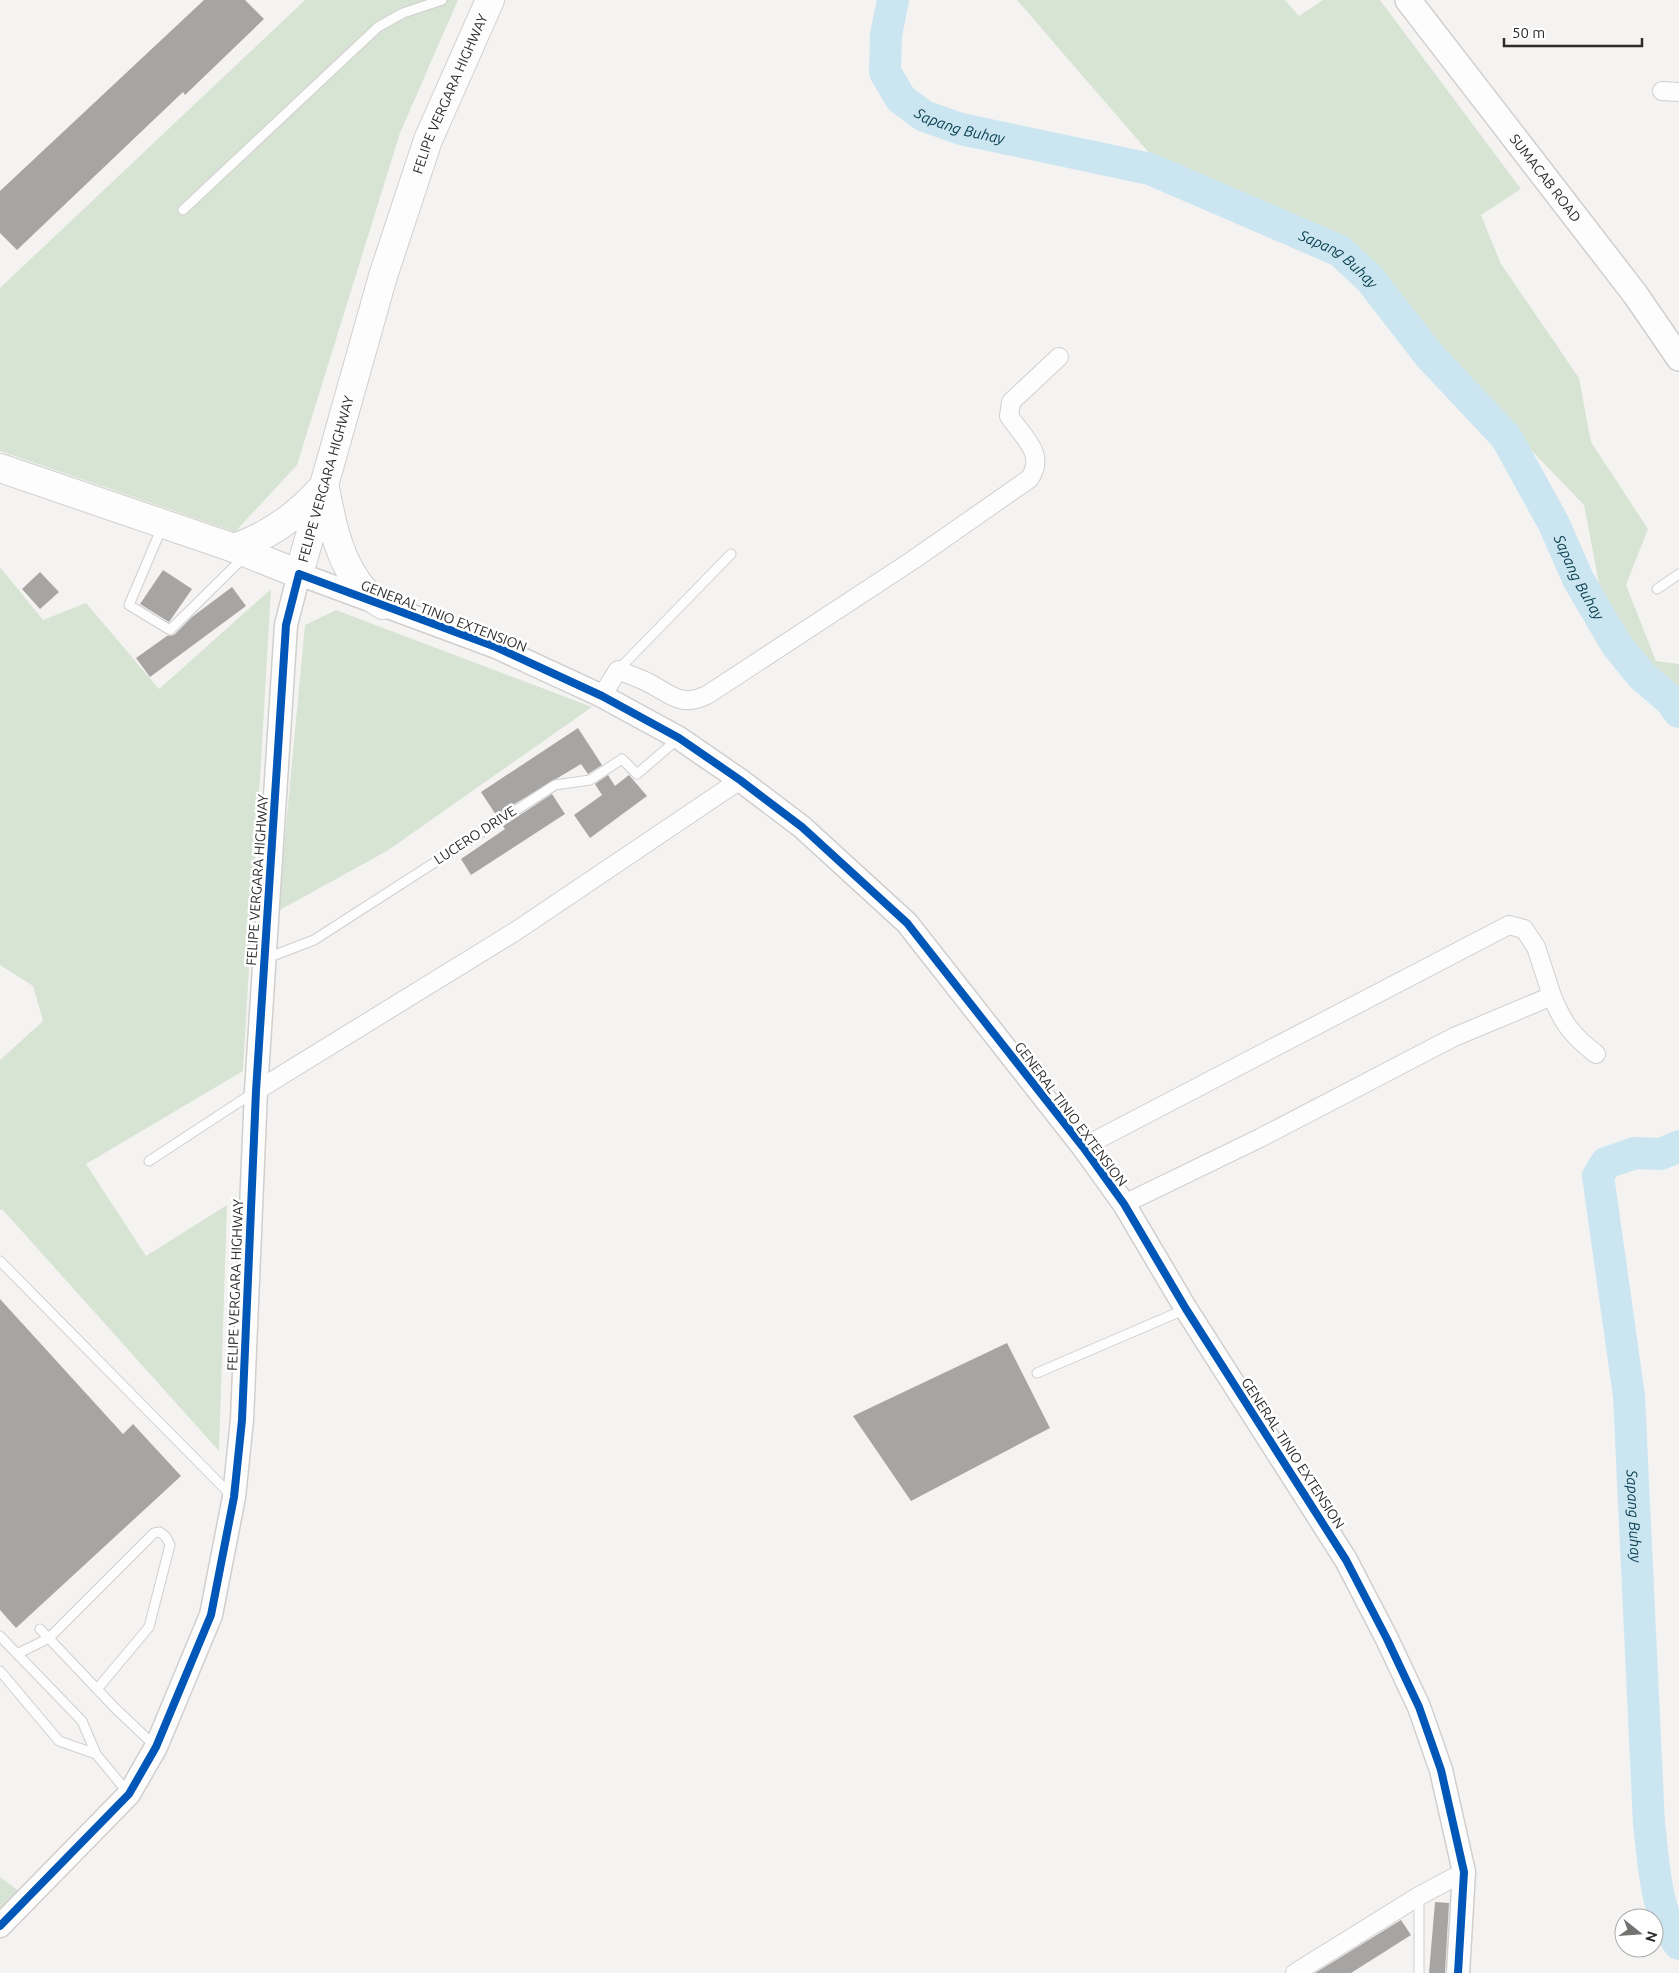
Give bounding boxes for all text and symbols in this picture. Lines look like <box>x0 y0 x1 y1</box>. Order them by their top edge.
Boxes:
street label: FELIPE VERGARA HIGHWAY <box>409 12 491 176</box>
scale bar <box>1504 15 1642 47</box>
text: 50 m <box>1512 24 1545 41</box>
water label: Sapang Buhay <box>911 103 1007 147</box>
street label: SUMACAB ROAD <box>1507 131 1584 225</box>
water label: Sapang Buhay <box>1296 226 1382 291</box>
street label: FELIPE VERGARA HIGHWAY <box>295 394 357 564</box>
water label: Sapang Buhay <box>1551 531 1609 623</box>
street label: GENERAL TINIO EXTENSION <box>359 577 529 655</box>
street label: FELIPE VERGARA HIGHWAY <box>243 794 271 966</box>
street label: LUCERO DRIVE <box>431 802 519 868</box>
street label: GENERAL TINIO EXTENSION <box>1011 1039 1131 1189</box>
street label: FELIPE VERGARA HIGHWAY <box>224 1199 246 1371</box>
street label: GENERAL TINIO EXTENSION <box>1238 1375 1348 1531</box>
water label: Sapang Buhay <box>1624 1468 1645 1564</box>
north arrow <box>1614 1908 1664 1958</box>
text: N <box>1642 1929 1661 1944</box>

